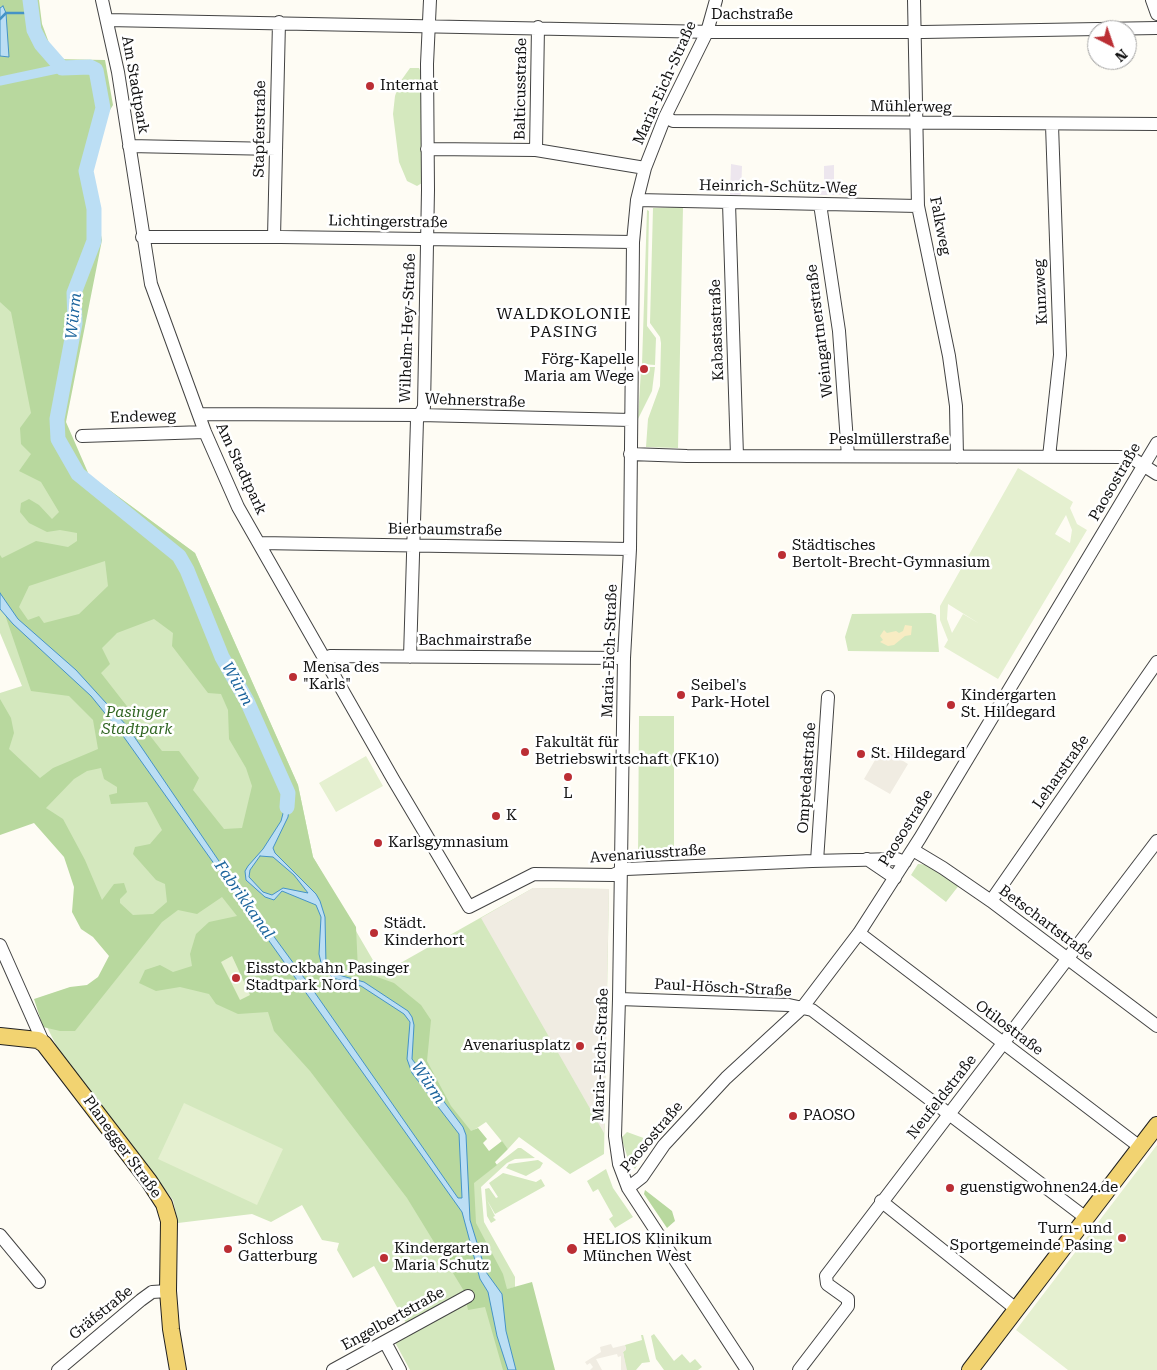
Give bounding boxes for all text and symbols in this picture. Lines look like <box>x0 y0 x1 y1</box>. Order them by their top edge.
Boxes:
street label: Dachstraße <box>711 6 793 24</box>
street label: Maria-Eich-Straße <box>630 18 700 148</box>
north arrow <box>1087 20 1137 70</box>
street label: Am Stadtpark <box>118 34 152 136</box>
street label: Balticusstraße <box>511 38 531 140</box>
text: N <box>1112 46 1131 65</box>
place label: Internat <box>380 77 438 95</box>
street label: Stapferstraße <box>250 80 270 178</box>
marker: Internat <box>364 80 376 92</box>
street label: Mühlerweg <box>870 97 952 117</box>
street label: Heinrich-Schütz-Weg <box>699 177 857 197</box>
street label: Falkweg <box>926 195 954 257</box>
street label: Lichtingerstraße <box>328 212 448 232</box>
street label: Wilhelm-Hey-Straße <box>396 253 420 403</box>
street label: Kunzweg <box>1030 259 1052 325</box>
street label: Weingartnerstraße <box>803 263 837 399</box>
street label: Kabastastraße <box>706 279 728 381</box>
water label: Würm <box>62 292 86 340</box>
district label: WALDKOLONIE PASING <box>495 304 633 342</box>
place label: Förg-Kapelle Maria am Wege <box>524 351 634 386</box>
marker: Förg-Kapelle Maria am Wege <box>638 363 650 375</box>
street label: Wehnerstraße <box>424 390 526 412</box>
street label: Endeweg <box>110 407 176 427</box>
street label: Am Stadtpark <box>212 420 270 518</box>
street label: Peslmüllerstraße <box>829 431 949 449</box>
street label: Paosostraße <box>1085 440 1145 524</box>
street label: Bierbaumstraße <box>388 520 502 540</box>
place label: Städtisches Bertolt-Brecht-Gymnasium <box>792 537 990 572</box>
marker: Städtisches Bertolt-Brecht-Gymnasium <box>776 549 788 561</box>
street label: Maria-Eich-Straße <box>599 584 621 718</box>
street label: Bachmairstraße <box>418 632 532 650</box>
water label: Würm <box>217 659 257 709</box>
place label: Mensa des "Karls" <box>303 659 379 694</box>
marker: Mensa des "Karls" <box>287 671 299 683</box>
place label: Seibel's Park-Hotel <box>691 677 770 712</box>
place label: Kindergarten St. Hildegard <box>961 687 1056 722</box>
marker: Seibel's Park-Hotel <box>675 689 687 701</box>
marker: Kindergarten St. Hildegard <box>945 699 957 711</box>
park label: Pasinger Stadtpark <box>102 704 172 739</box>
street label: Omptedastraße <box>794 722 820 834</box>
street label: Leharstraße <box>1029 732 1093 812</box>
place label: Fakultät für Betriebswirtschaft (FK10) <box>535 734 719 769</box>
place label: St. Hildegard <box>871 745 966 763</box>
marker: Fakultät für Betriebswirtschaft (FK10) <box>519 746 531 758</box>
marker: St. Hildegard <box>855 748 867 760</box>
marker: L <box>562 771 574 783</box>
place label: L <box>563 785 573 803</box>
street label: Paosostraße <box>875 786 937 870</box>
place label: K <box>506 807 517 825</box>
marker: K <box>490 810 502 822</box>
place label: Karlsgymnasium <box>388 834 509 852</box>
marker: Karlsgymnasium <box>372 837 384 849</box>
street label: Avenariusstraße <box>589 841 707 867</box>
water label: Fabrikkanal <box>210 857 278 943</box>
street label: Betschartstraße <box>995 882 1097 964</box>
place label: Städt. Kinderhort <box>384 915 464 950</box>
marker: Städt. Kinderhort <box>368 927 380 939</box>
place label: Eisstockbahn Pasinger Stadtpark Nord <box>246 960 409 995</box>
marker: Eisstockbahn Pasinger Stadtpark Nord <box>230 972 242 984</box>
street label: Paul-Hösch-Straße <box>654 975 792 1001</box>
street label: Maria-Eich-Straße <box>590 988 612 1122</box>
street label: Otilostraße <box>971 997 1047 1059</box>
place label: Avenariusplatz <box>463 1037 570 1055</box>
marker: Avenariusplatz <box>574 1040 586 1052</box>
street label: Neufeldstraße <box>903 1051 981 1143</box>
water label: Würm <box>407 1058 449 1108</box>
street label: Planegger Straße <box>79 1092 165 1202</box>
street label: Paosostraße <box>617 1098 687 1176</box>
place label: PAOSO <box>803 1107 855 1125</box>
marker: PAOSO <box>787 1110 799 1122</box>
place label: guenstigwohnen24.de <box>960 1179 1118 1197</box>
marker: guenstigwohnen24.de <box>944 1182 956 1194</box>
place label: Turn- und Sportgemeinde Pasing <box>950 1220 1112 1255</box>
place label: Schloss Gatterburg <box>238 1231 317 1266</box>
place label: HELIOS Klinikum München West <box>583 1231 712 1266</box>
marker: Turn- und Sportgemeinde Pasing <box>1116 1232 1128 1244</box>
place label: Kindergarten Maria Schutz <box>394 1240 489 1275</box>
marker: HELIOS Klinikum München West <box>565 1242 579 1256</box>
marker: Schloss Gatterburg <box>222 1243 234 1255</box>
marker: Kindergarten Maria Schutz <box>378 1252 390 1264</box>
street label: Gräfstraße <box>66 1282 136 1344</box>
street label: Engelbertstraße <box>339 1283 447 1355</box>

